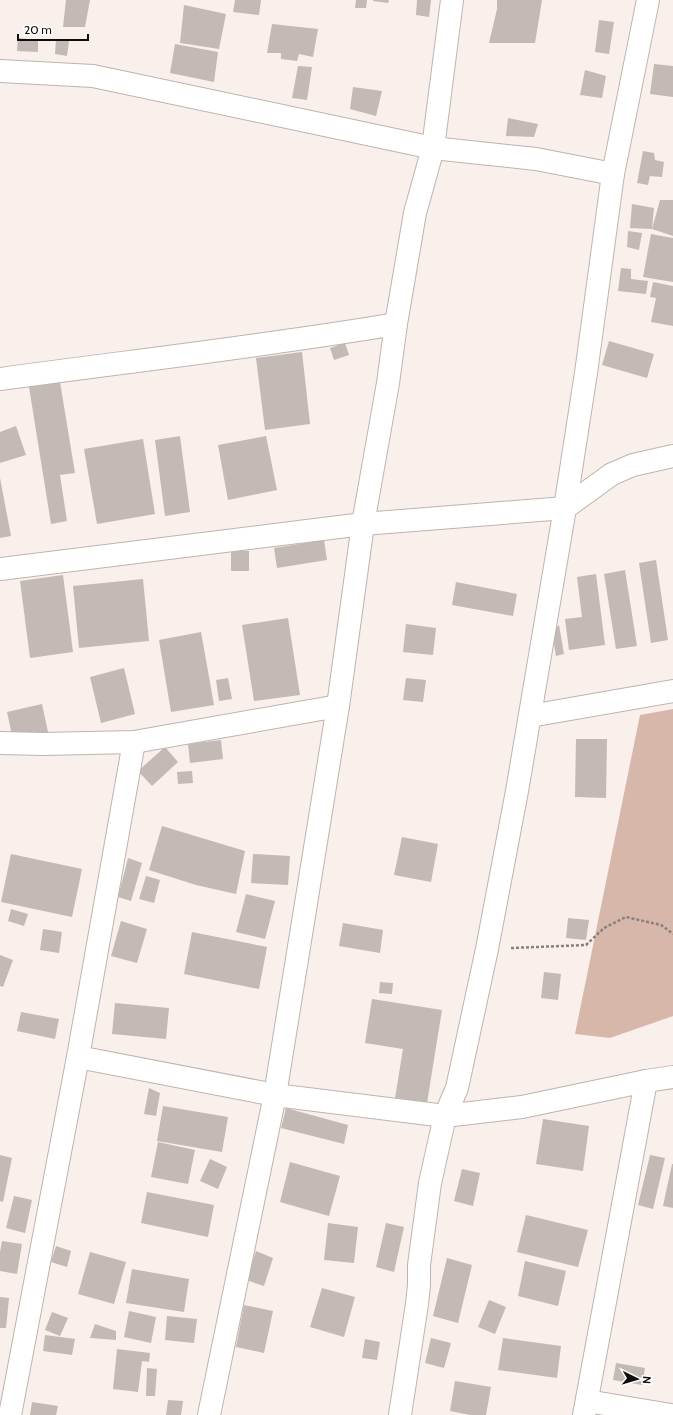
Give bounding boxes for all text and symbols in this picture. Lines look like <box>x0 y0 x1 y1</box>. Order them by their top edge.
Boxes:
scale bar <box>18 16 88 42</box>
text: 20 m <box>24 22 52 37</box>
north arrow <box>617 1359 657 1399</box>
text: N <box>640 1375 654 1384</box>

